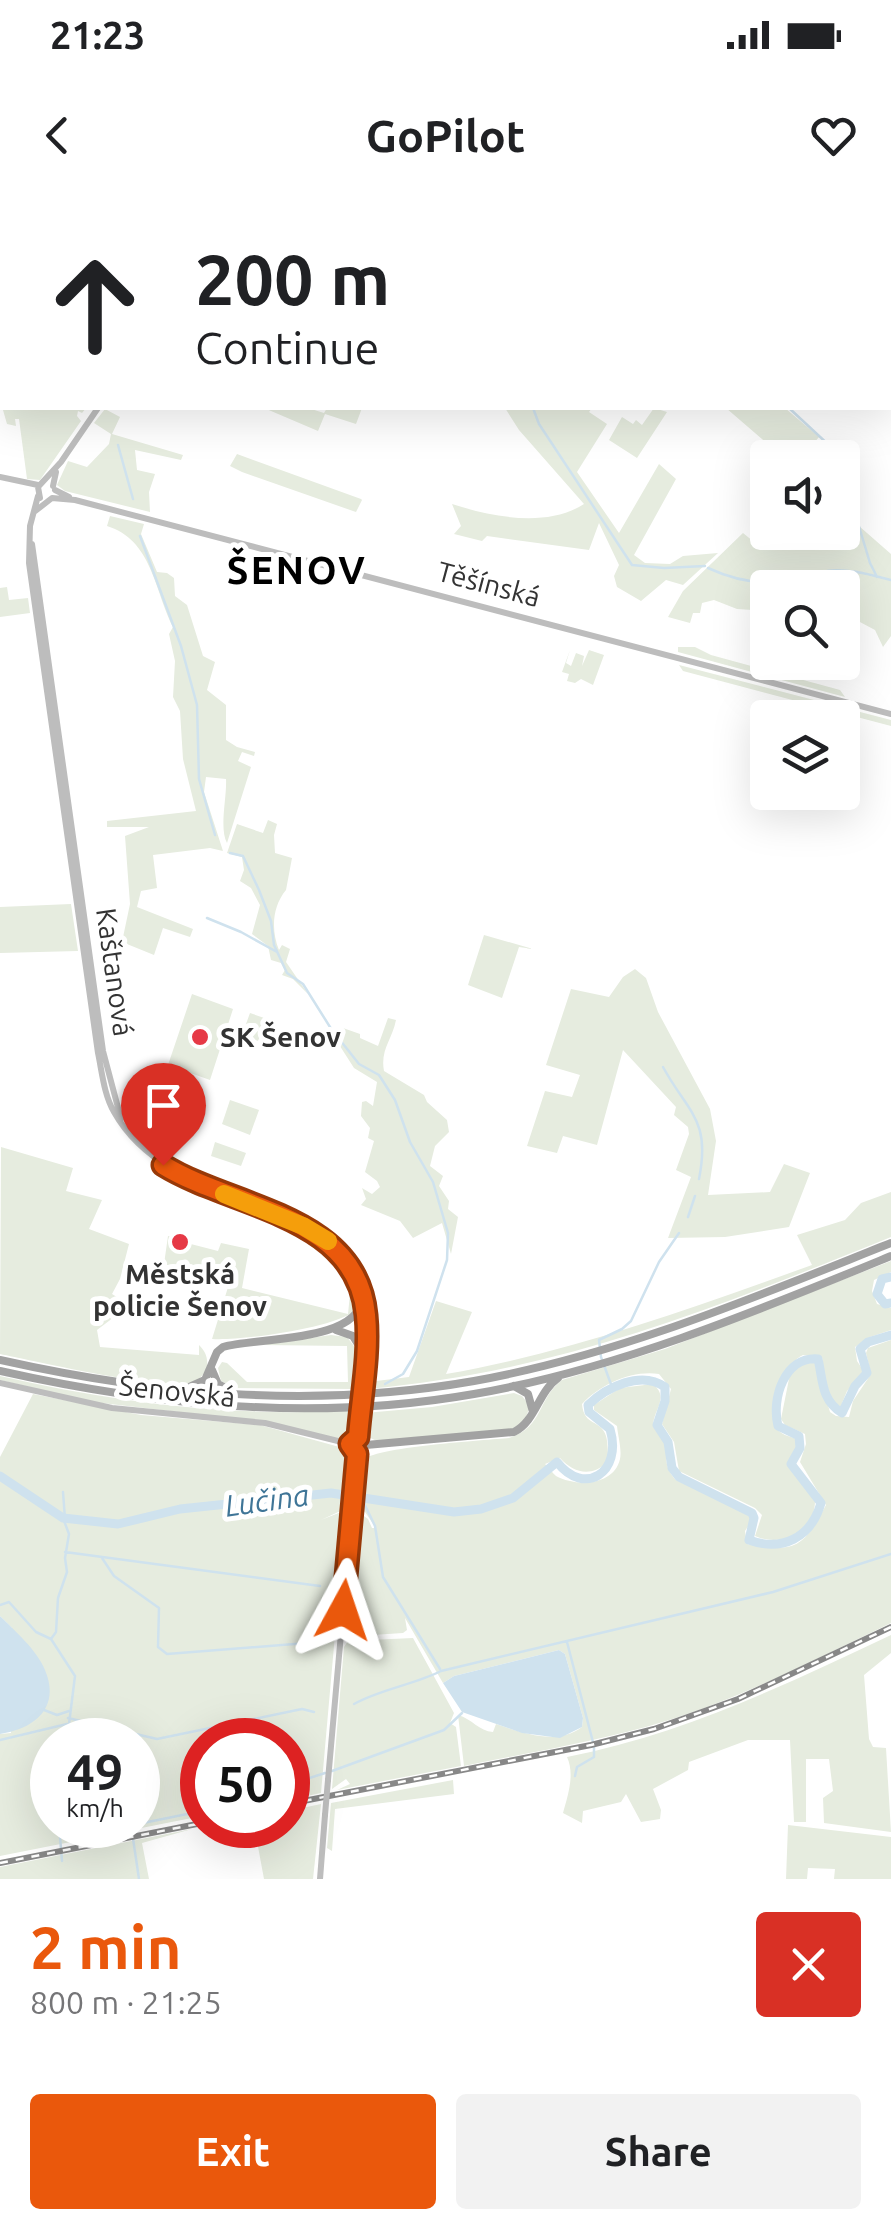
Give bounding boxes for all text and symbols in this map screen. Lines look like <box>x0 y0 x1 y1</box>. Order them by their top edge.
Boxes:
text: 21:23 <box>50 14 145 56</box>
icon: back <box>30 108 85 163</box>
icon: heart <box>806 108 861 163</box>
text: GoPilot <box>366 110 525 161</box>
icon: ahead <box>30 240 160 370</box>
text: 200 m <box>195 240 390 318</box>
text: Continue <box>195 322 379 373</box>
map controls <box>750 440 860 810</box>
button: sound <box>750 440 860 550</box>
district label: ŠENOV <box>227 547 367 591</box>
street label: Těšínská <box>434 555 544 612</box>
button: search <box>750 570 860 680</box>
button: layers <box>750 700 860 810</box>
street label: Kaštanová <box>91 906 140 1038</box>
place label: SK Šenov <box>220 1021 341 1052</box>
marker: SK Šenov <box>189 1026 211 1048</box>
pin <box>121 1063 206 1166</box>
icon: arrive <box>136 1078 191 1133</box>
marker: Městská policie Šenov <box>169 1231 191 1253</box>
place label: Městská policie Šenov <box>93 1258 267 1321</box>
street label: Šenovská <box>117 1368 237 1412</box>
water label: Lučina <box>223 1477 311 1523</box>
position arrow <box>291 1558 395 1662</box>
speed limit sign: 50 <box>180 1718 310 1848</box>
text: 49 <box>67 1743 123 1799</box>
text: km/h <box>66 1794 124 1822</box>
button: close <box>756 1912 861 2017</box>
text: 2 min <box>30 1913 182 1980</box>
text: 800 m · 21:25 <box>30 1984 222 2020</box>
button: Exit <box>30 2094 436 2209</box>
button: Share <box>456 2094 861 2209</box>

